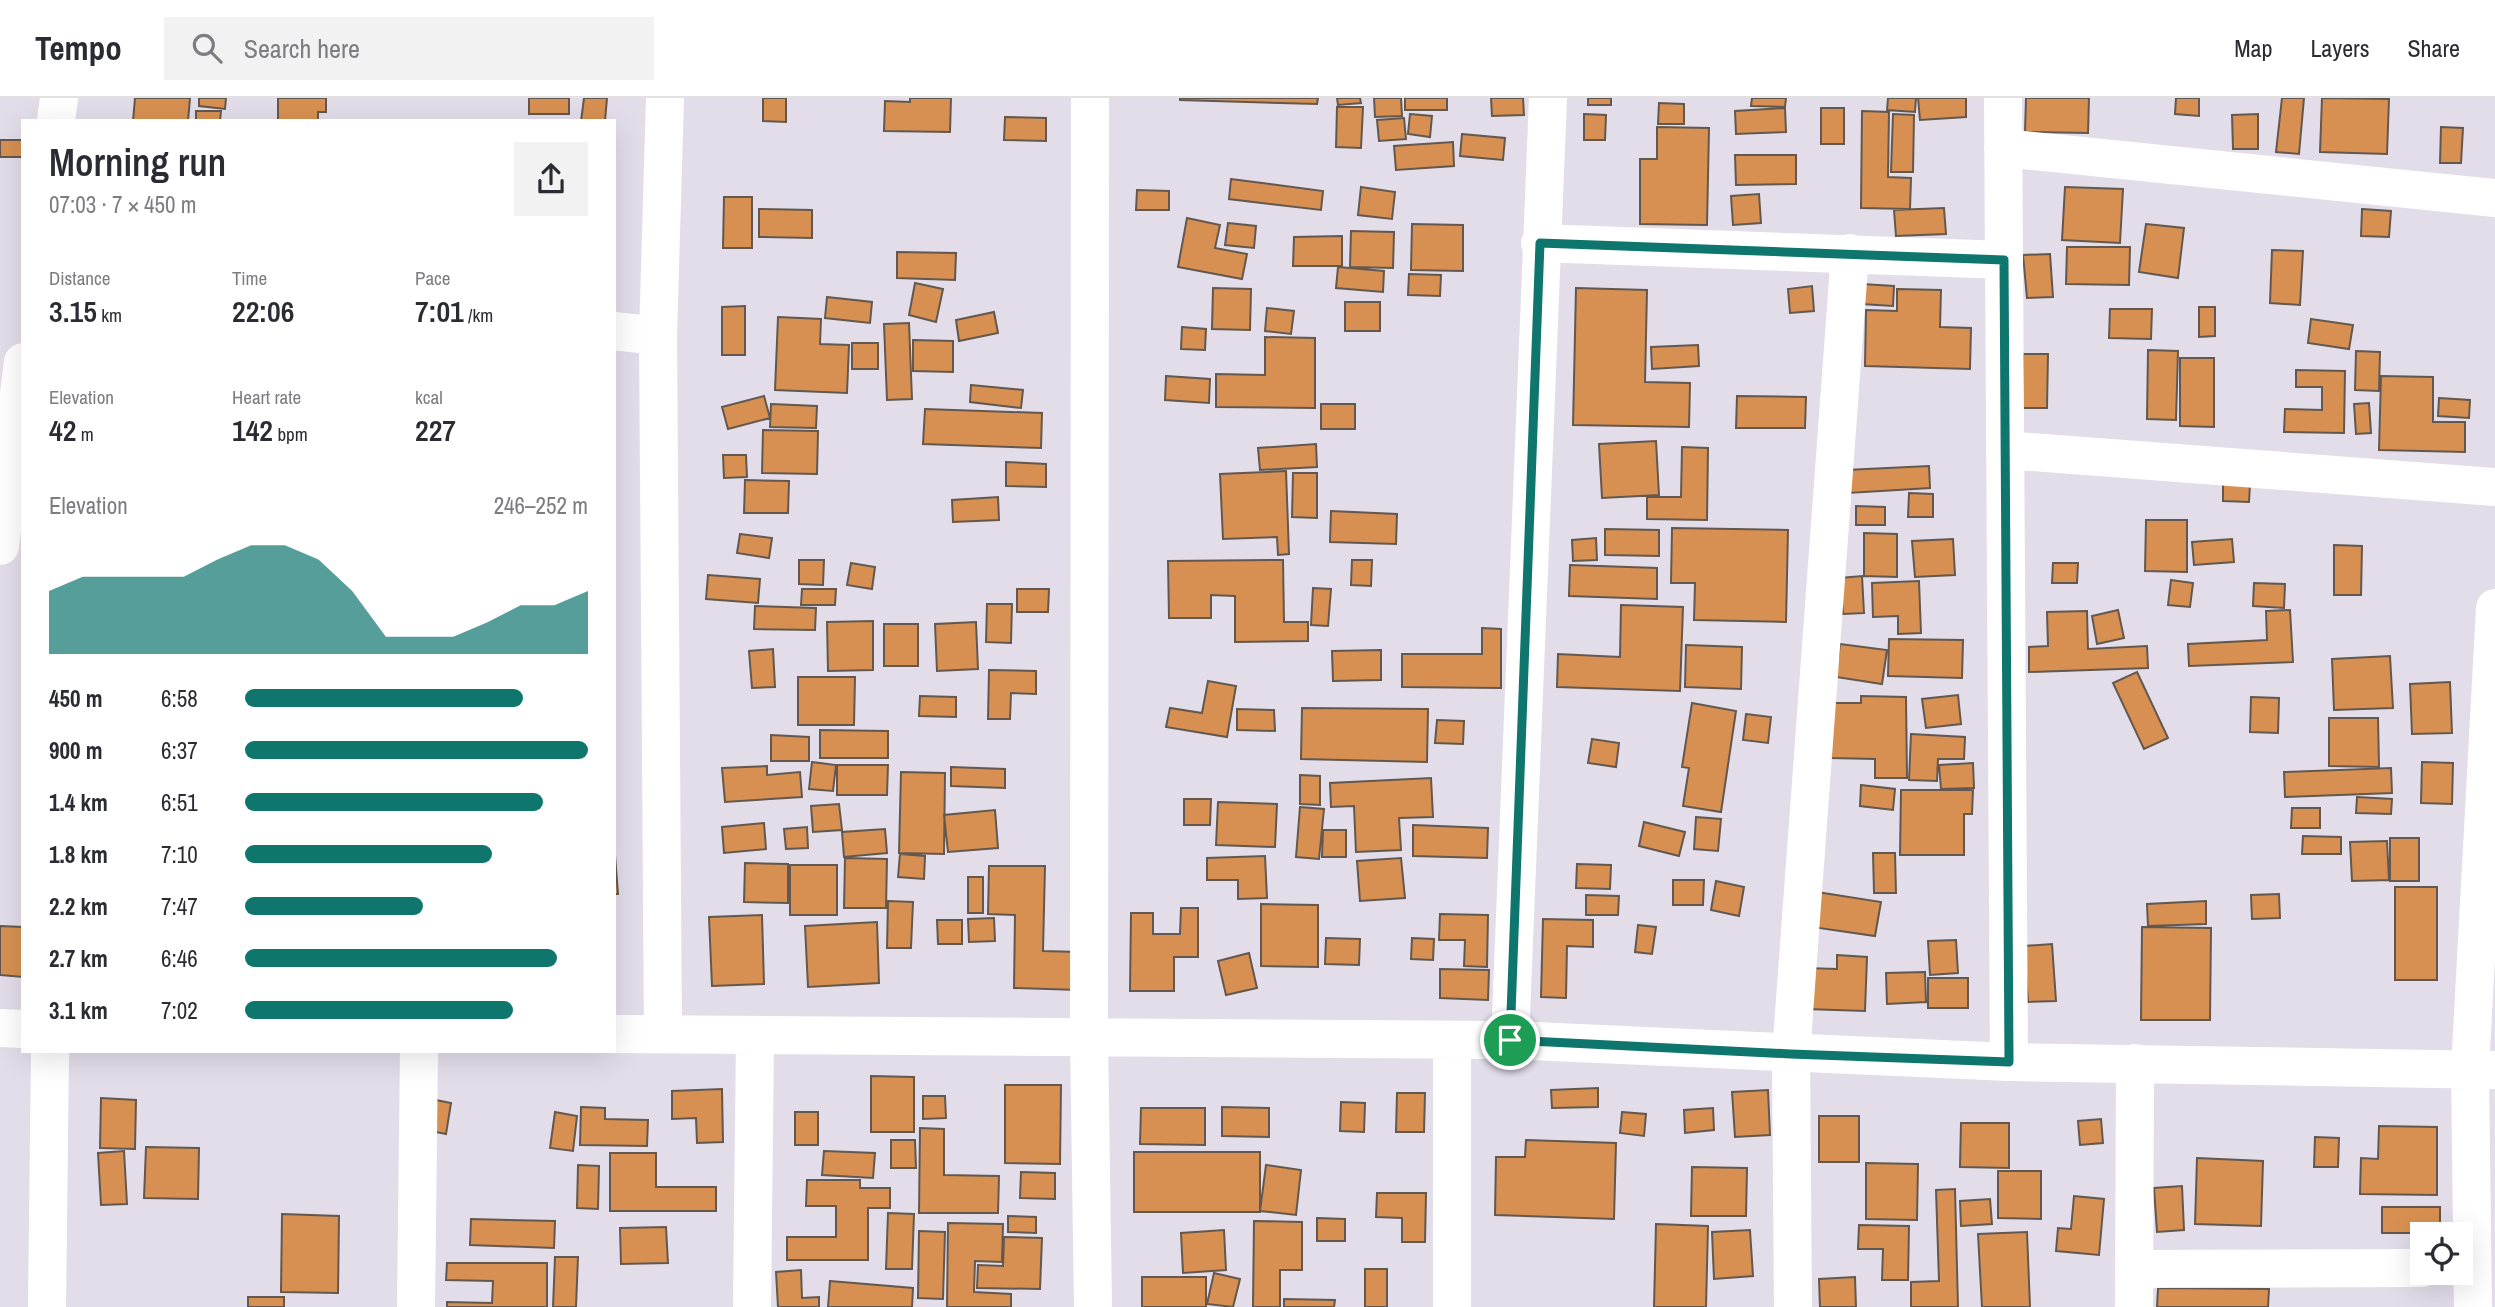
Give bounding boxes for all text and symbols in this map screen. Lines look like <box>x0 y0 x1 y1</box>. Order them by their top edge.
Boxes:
search box <box>164 17 654 80</box>
text: Tempo <box>35 26 122 70</box>
icon: search <box>188 29 226 67</box>
text: Search here <box>244 31 360 66</box>
text: Map <box>2234 32 2272 64</box>
text: Layers <box>2310 32 2369 64</box>
text: Share <box>2407 32 2460 64</box>
text: Morning run <box>49 137 226 188</box>
button: share <box>514 142 588 216</box>
text: 07:03 · 7 × 450 m <box>49 189 196 220</box>
text: Distance <box>49 265 110 291</box>
text: Time <box>232 265 267 291</box>
text: Pace <box>415 265 451 291</box>
text: 3.15 <box>49 291 97 331</box>
text: 22:06 <box>232 291 294 331</box>
text: 7:01 <box>415 291 464 331</box>
text: km <box>97 302 122 328</box>
text: /km <box>464 302 493 328</box>
text: Elevation <box>49 384 114 410</box>
text: Heart rate <box>232 384 301 410</box>
text: kcal <box>415 384 443 410</box>
text: 42 <box>49 410 76 450</box>
text: 142 <box>232 410 273 450</box>
text: 227 <box>415 410 456 450</box>
text: m <box>76 421 94 447</box>
text: bpm <box>273 421 308 447</box>
text: Elevation <box>49 490 128 521</box>
text: 246–252 m <box>494 490 588 521</box>
text: 450 m <box>49 683 102 714</box>
text: 6:58 <box>161 683 198 714</box>
text: 900 m <box>49 735 102 766</box>
text: 6:37 <box>161 735 198 766</box>
text: 1.4 km <box>49 787 108 818</box>
text: 6:51 <box>161 787 198 818</box>
text: 1.8 km <box>49 839 108 870</box>
text: 7:10 <box>161 839 198 870</box>
text: 2.2 km <box>49 891 108 922</box>
text: 7:47 <box>161 891 198 922</box>
text: 2.7 km <box>49 943 108 974</box>
text: 6:46 <box>161 943 198 974</box>
text: 3.1 km <box>49 995 108 1026</box>
text: 7:02 <box>161 995 198 1026</box>
pin <box>1480 1010 1540 1070</box>
icon: arrive <box>1491 1021 1529 1059</box>
map controls <box>2410 1222 2473 1285</box>
button: locate <box>2410 1222 2473 1285</box>

